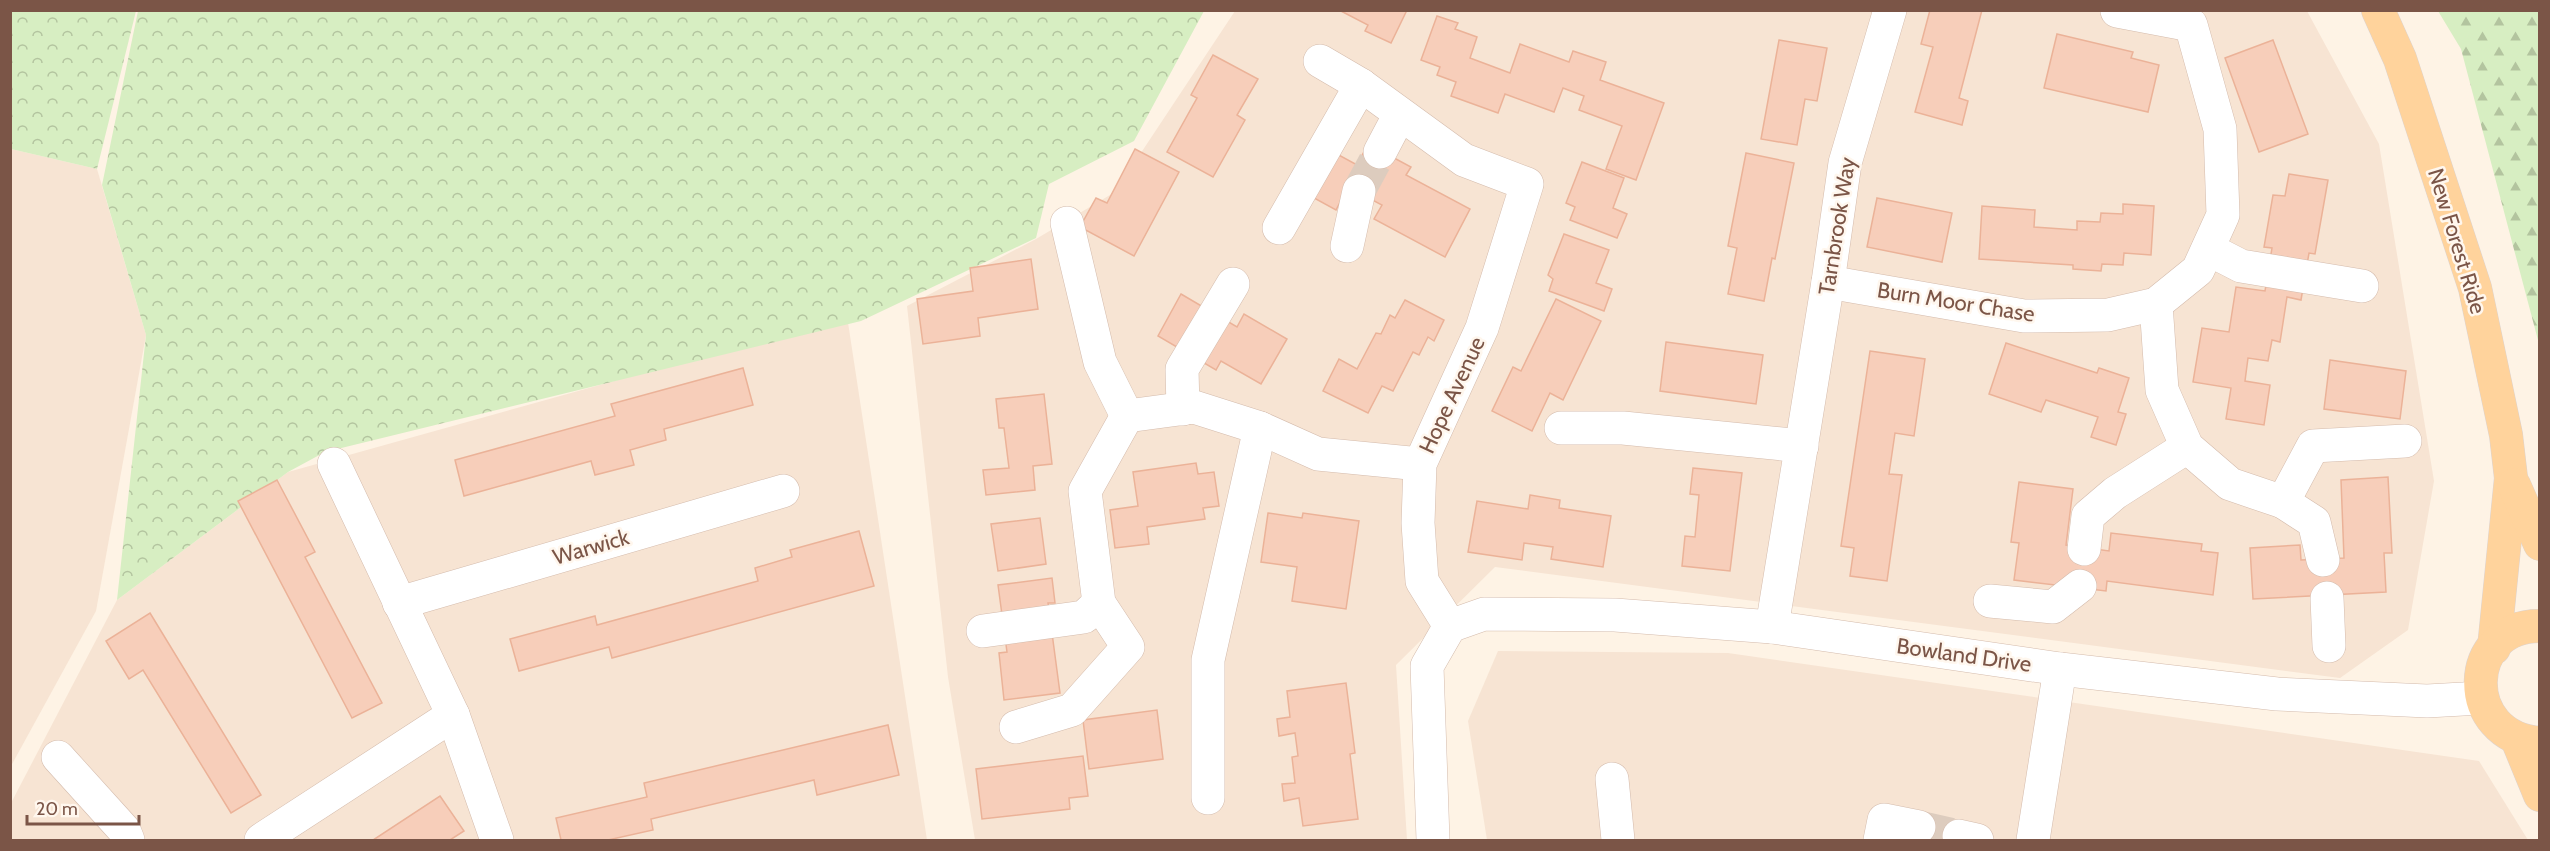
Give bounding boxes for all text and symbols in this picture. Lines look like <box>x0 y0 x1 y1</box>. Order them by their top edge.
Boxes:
street label: Tarnbrook Way <box>1813 155 1861 297</box>
street label: New Forest Ride <box>2422 165 2492 317</box>
street label: Burn Moor Chase <box>1875 276 2037 328</box>
street label: Hope Avenue <box>1413 332 1491 458</box>
street label: Warwick <box>550 523 632 571</box>
street label: Bowland Drive <box>1895 632 2033 678</box>
scale bar <box>27 788 140 826</box>
text: 20 m <box>36 798 78 820</box>

